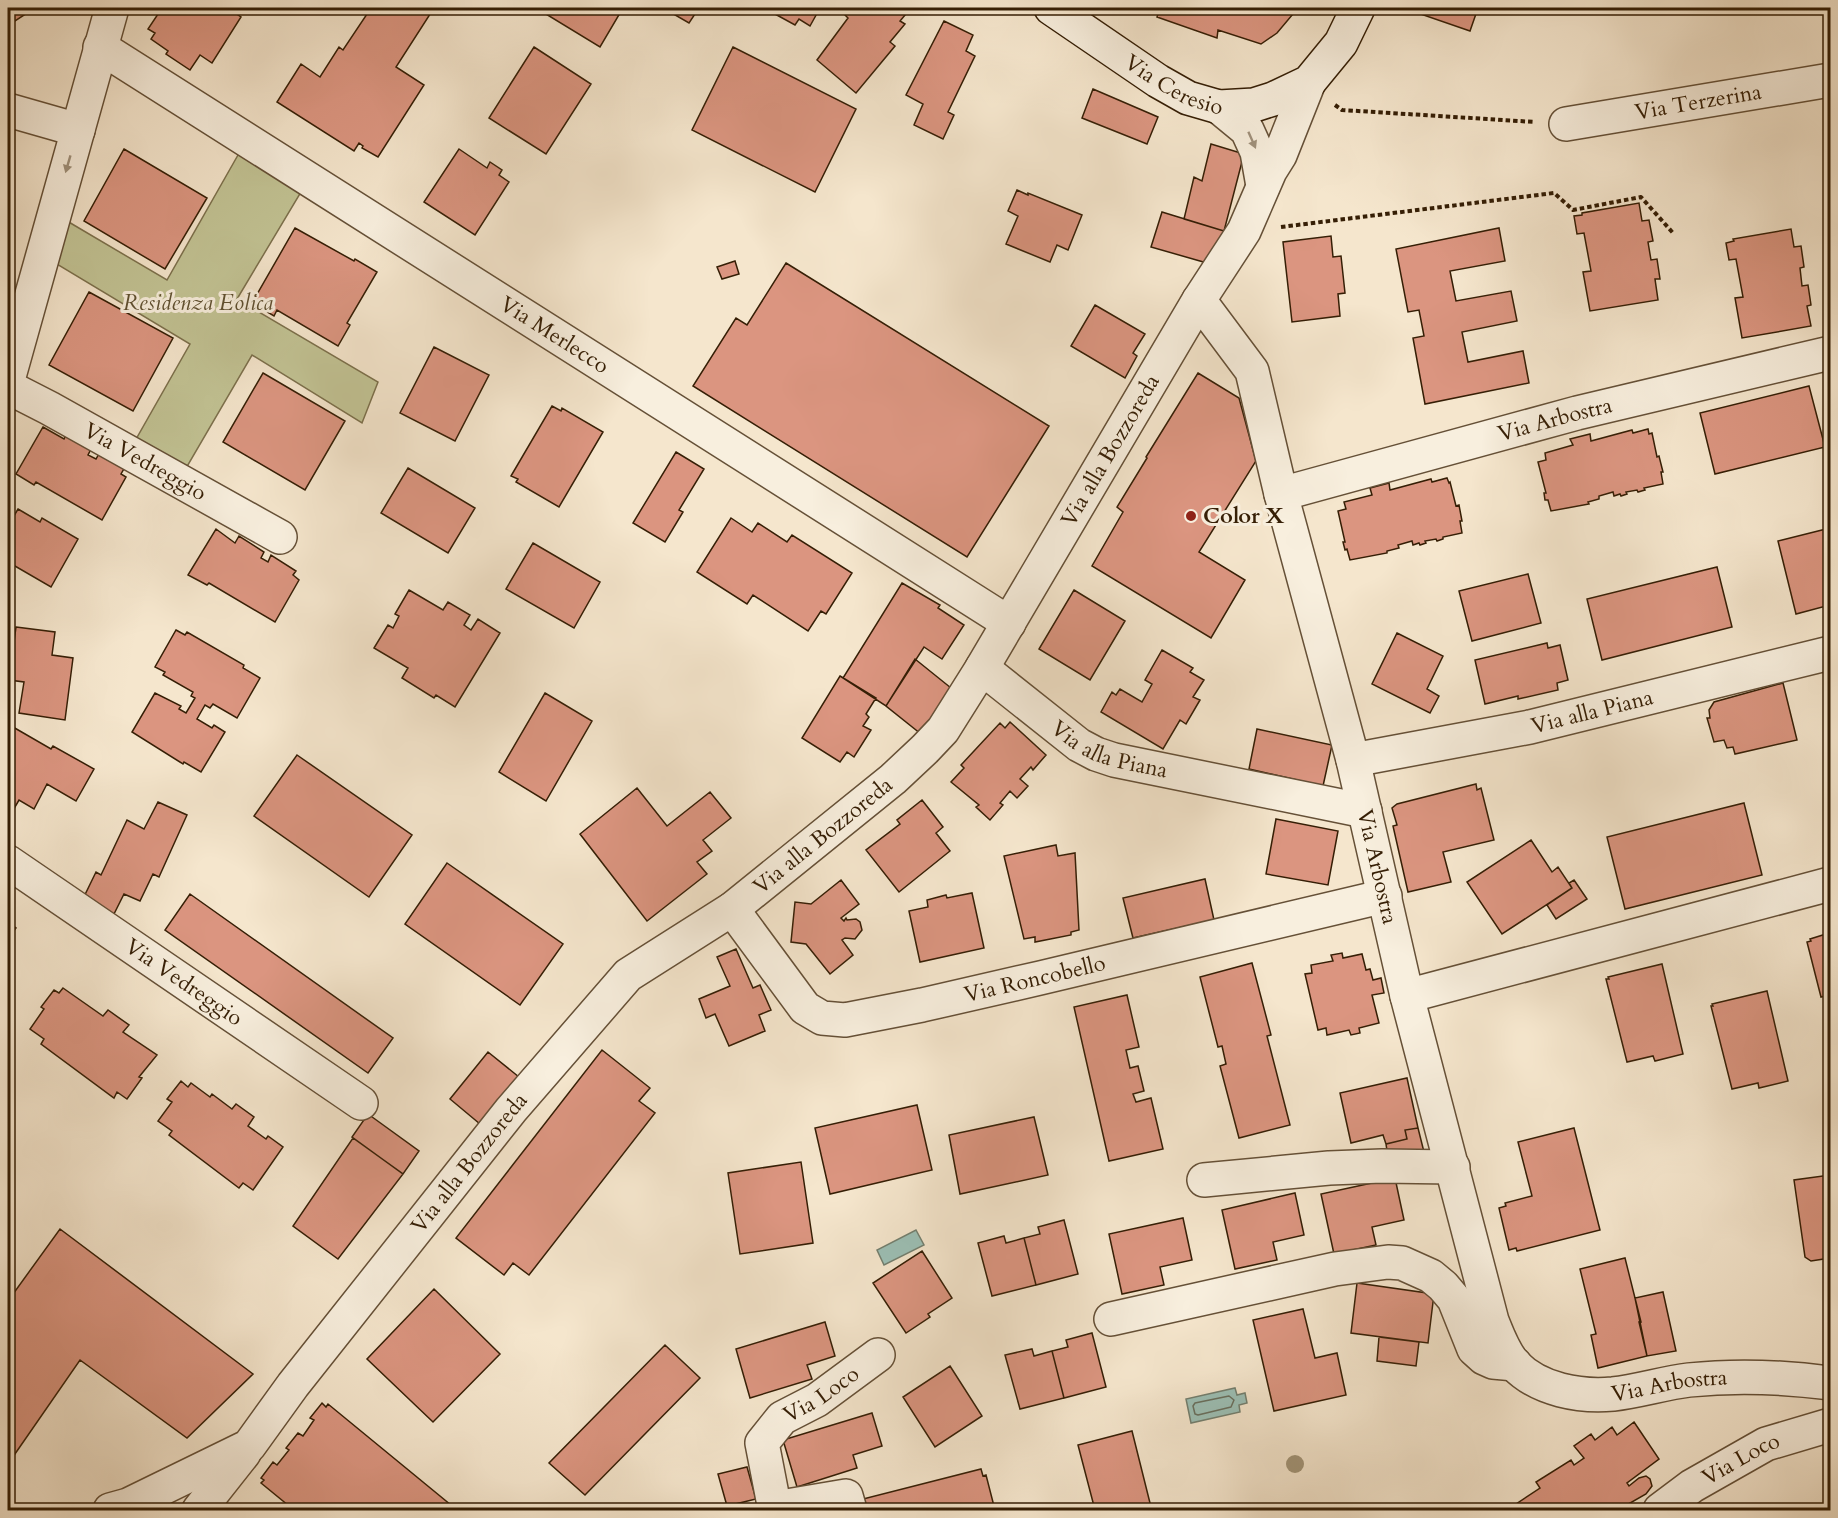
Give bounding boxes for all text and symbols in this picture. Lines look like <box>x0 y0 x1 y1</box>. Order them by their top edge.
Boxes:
street label: Via Ceresio <box>1118 47 1227 122</box>
street label: Via Terzerina <box>1633 77 1764 127</box>
one-way arrow <box>1248 131 1257 149</box>
one-way arrow <box>63 155 72 173</box>
park label: Residenza Eolica <box>123 288 273 318</box>
street label: Via Merlecco <box>494 289 615 381</box>
street label: Via alla Bozzoreda <box>1054 368 1167 532</box>
street label: Via Arbostra <box>1495 390 1616 449</box>
street label: Via Vedreggio <box>78 415 212 508</box>
place label: Color X <box>1203 501 1285 531</box>
marker: Color X <box>1184 509 1198 523</box>
street label: Via alla Piana <box>1528 682 1657 741</box>
street label: Via alla Piana <box>1044 713 1171 786</box>
street label: Via alla Bozzoreda <box>747 770 899 901</box>
street label: Via Arbostra <box>1350 806 1405 928</box>
street label: Via Vedreggio <box>119 931 249 1033</box>
street label: Via Roncobello <box>961 948 1109 1010</box>
street label: Via alla Bozzoreda <box>404 1086 535 1239</box>
street label: Via Loco <box>778 1359 865 1430</box>
street label: Via Arbostra <box>1609 1362 1728 1409</box>
street label: Via Loco <box>1696 1426 1783 1492</box>

